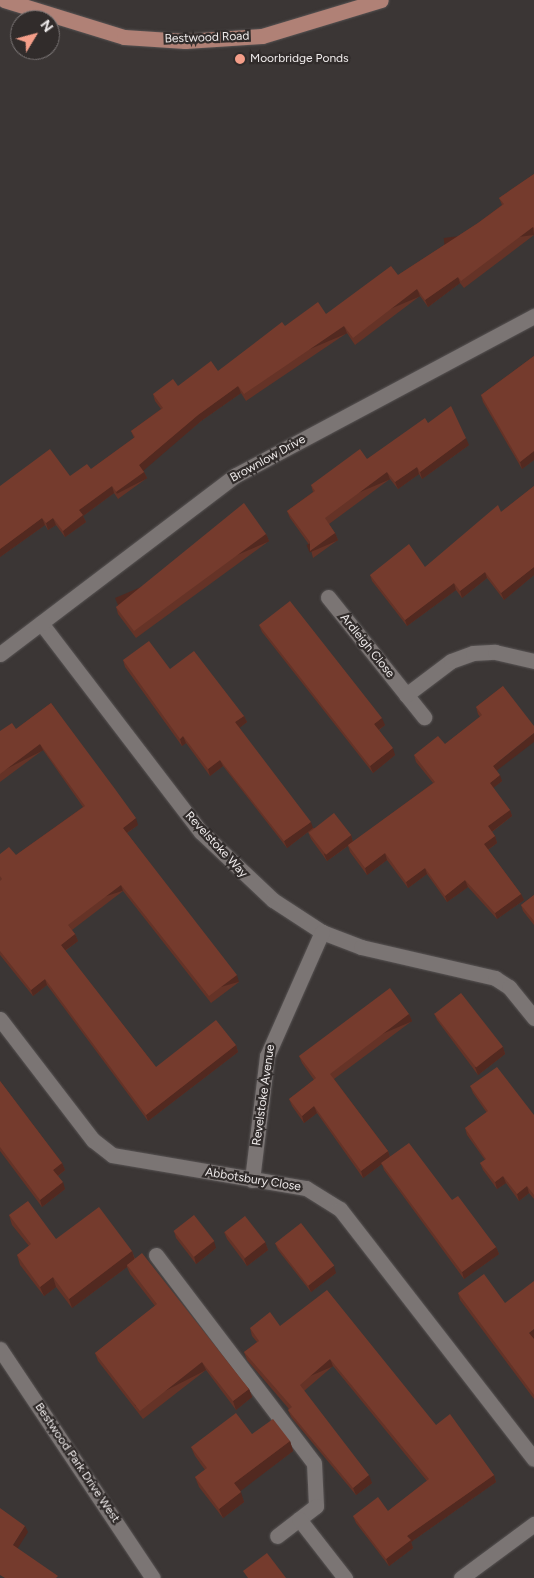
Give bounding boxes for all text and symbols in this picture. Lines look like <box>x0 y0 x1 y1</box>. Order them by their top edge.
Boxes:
north arrow <box>10 10 60 60</box>
text: N <box>37 17 57 36</box>
street label: Bestwood Road <box>164 29 250 47</box>
place label: Moorbridge Ponds <box>250 52 349 66</box>
marker: Moorbridge Ponds <box>234 53 246 65</box>
street label: Brownlow Drive <box>228 432 308 486</box>
street label: Ardleigh Close <box>337 611 397 681</box>
street label: Revelstoke Way <box>182 809 250 881</box>
street label: Revelstoke Avenue <box>250 1043 278 1147</box>
street label: Abbotsbury Close <box>204 1165 302 1195</box>
street label: Bestwood Park Drive West <box>31 1400 123 1526</box>

